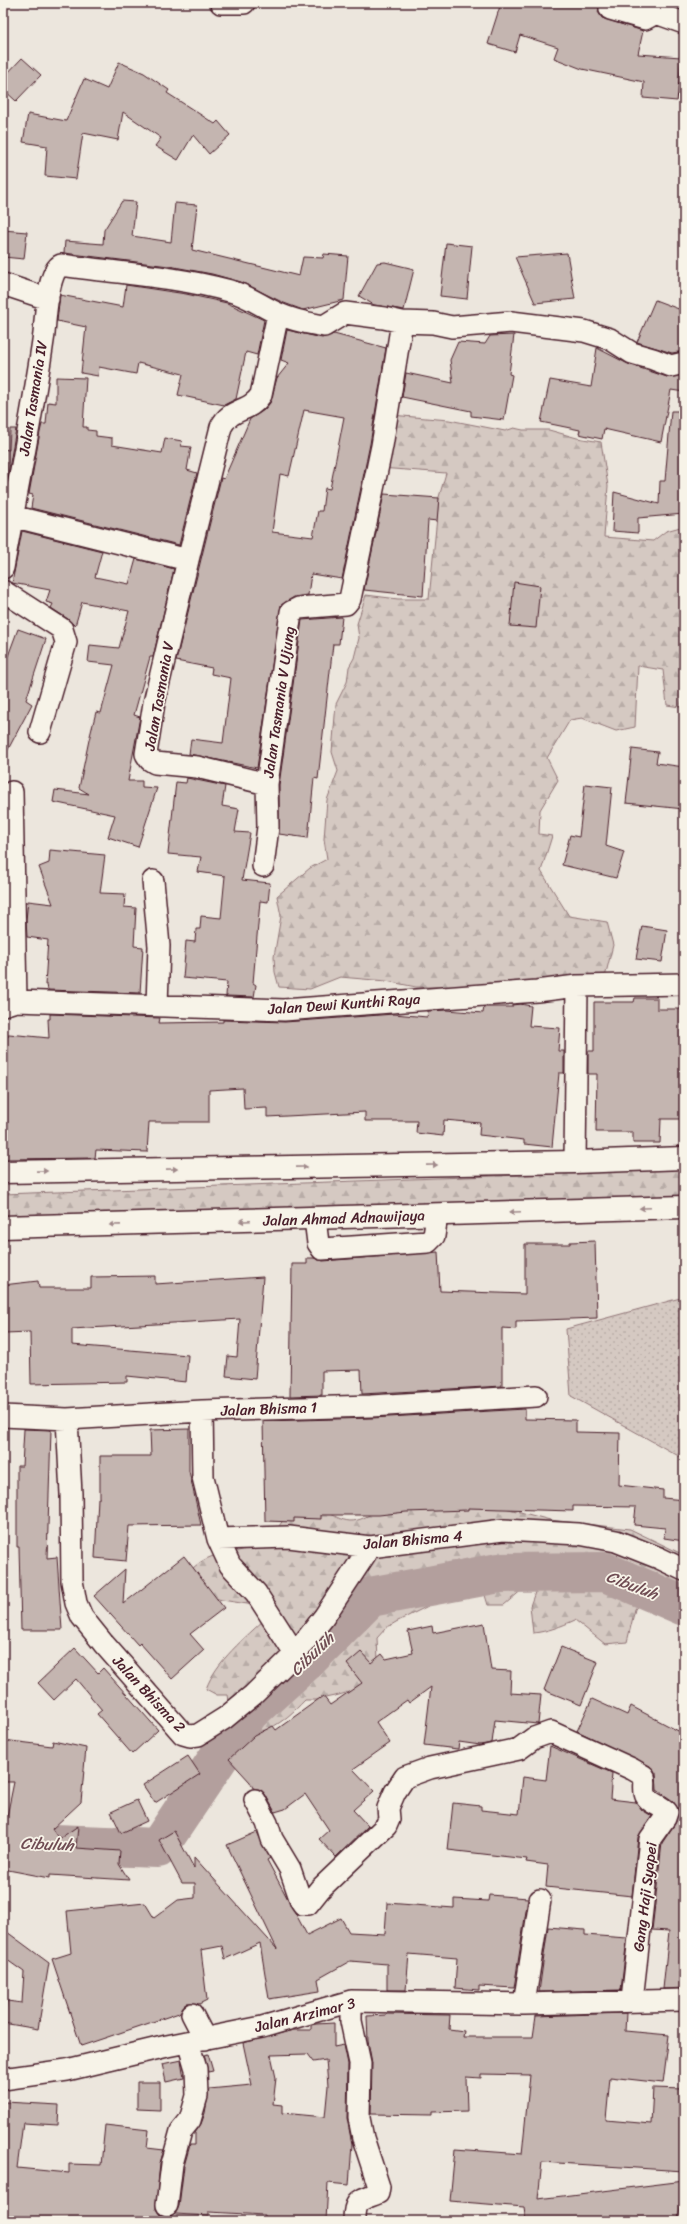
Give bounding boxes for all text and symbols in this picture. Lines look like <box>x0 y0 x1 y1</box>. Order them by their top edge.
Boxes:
street label: Jalan Tasmania IV <box>11 338 55 458</box>
street label: Jalan Tasmania V Ujung <box>255 625 302 780</box>
street label: Jalan Tasmania V <box>136 639 181 754</box>
street label: Jalan Dewi Kunthi Raya <box>266 986 421 1022</box>
one-way arrow <box>426 1161 438 1168</box>
one-way arrow <box>296 1164 309 1170</box>
one-way arrow <box>166 1166 179 1172</box>
one-way arrow <box>36 1168 49 1174</box>
street label: Jalan Ahmad Adnawijaya <box>262 1202 426 1234</box>
one-way arrow <box>638 1205 651 1211</box>
one-way arrow <box>509 1209 521 1216</box>
one-way arrow <box>238 1218 251 1224</box>
one-way arrow <box>108 1222 121 1228</box>
street label: Jalan Bhisma 1 <box>219 1394 318 1424</box>
street label: Jalan Bhisma 4 <box>361 1523 464 1557</box>
water label: Cibuluh <box>602 1562 664 1609</box>
water label: Cibuluh <box>283 1624 342 1683</box>
street label: Jalan Bhisma 2 <box>105 1648 192 1739</box>
water label: Cibuluh <box>20 1829 76 1859</box>
street label: Gang Haji Syapei <box>625 1840 665 1953</box>
street label: Jalan Arzimar 3 <box>251 1990 358 2040</box>

